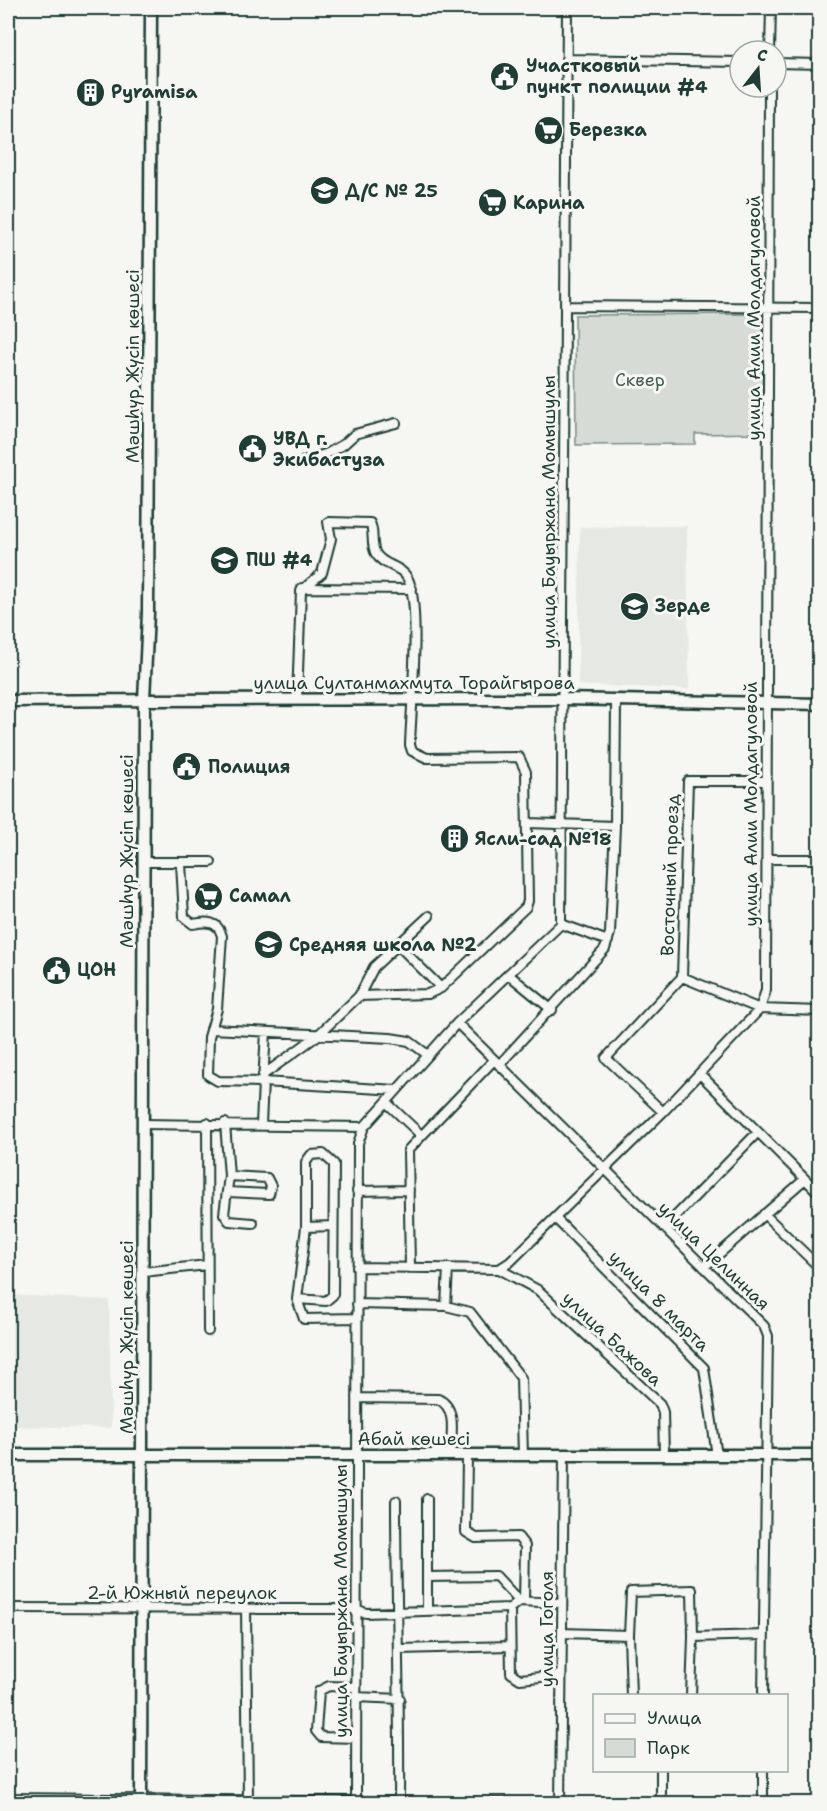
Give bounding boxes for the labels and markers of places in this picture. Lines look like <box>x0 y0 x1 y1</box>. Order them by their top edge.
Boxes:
place label: Участковый пункт полиции #4 <box>526 54 708 99</box>
public building icon: Участковый пункт полиции #4 <box>489 60 521 92</box>
building icon: Pyramisa <box>74 76 106 108</box>
place label: Pyramisa <box>111 80 198 104</box>
supermarket icon: Березка <box>532 114 564 146</box>
place label: Березка <box>569 118 647 142</box>
school or university icon: Д/С № 25 <box>308 175 340 207</box>
place label: Д/С № 25 <box>345 179 438 203</box>
supermarket icon: Карина <box>476 187 508 219</box>
place label: Карина <box>513 191 585 215</box>
place label: УВД г. Экибастуза <box>273 427 385 472</box>
public building icon: УВД г. Экибастуза <box>236 433 268 465</box>
school or university icon: ПШ #4 <box>209 544 241 576</box>
place label: ПШ #4 <box>246 548 313 572</box>
school or university icon: Зерде <box>618 590 650 622</box>
place label: Зерде <box>655 594 711 618</box>
public building icon: Полиция <box>171 751 203 783</box>
place label: Полиция <box>208 755 290 779</box>
building icon: Ясли-сад №18 <box>438 823 470 855</box>
place label: Ясли-сад №18 <box>475 827 612 851</box>
supermarket icon: Самал <box>192 880 224 912</box>
place label: Самал <box>229 884 291 908</box>
school or university icon: Средняя школа №2 <box>252 929 284 961</box>
place label: Средняя школа №2 <box>289 933 477 957</box>
public building icon: ЦОН <box>40 954 72 986</box>
place label: ЦОН <box>77 958 116 982</box>

